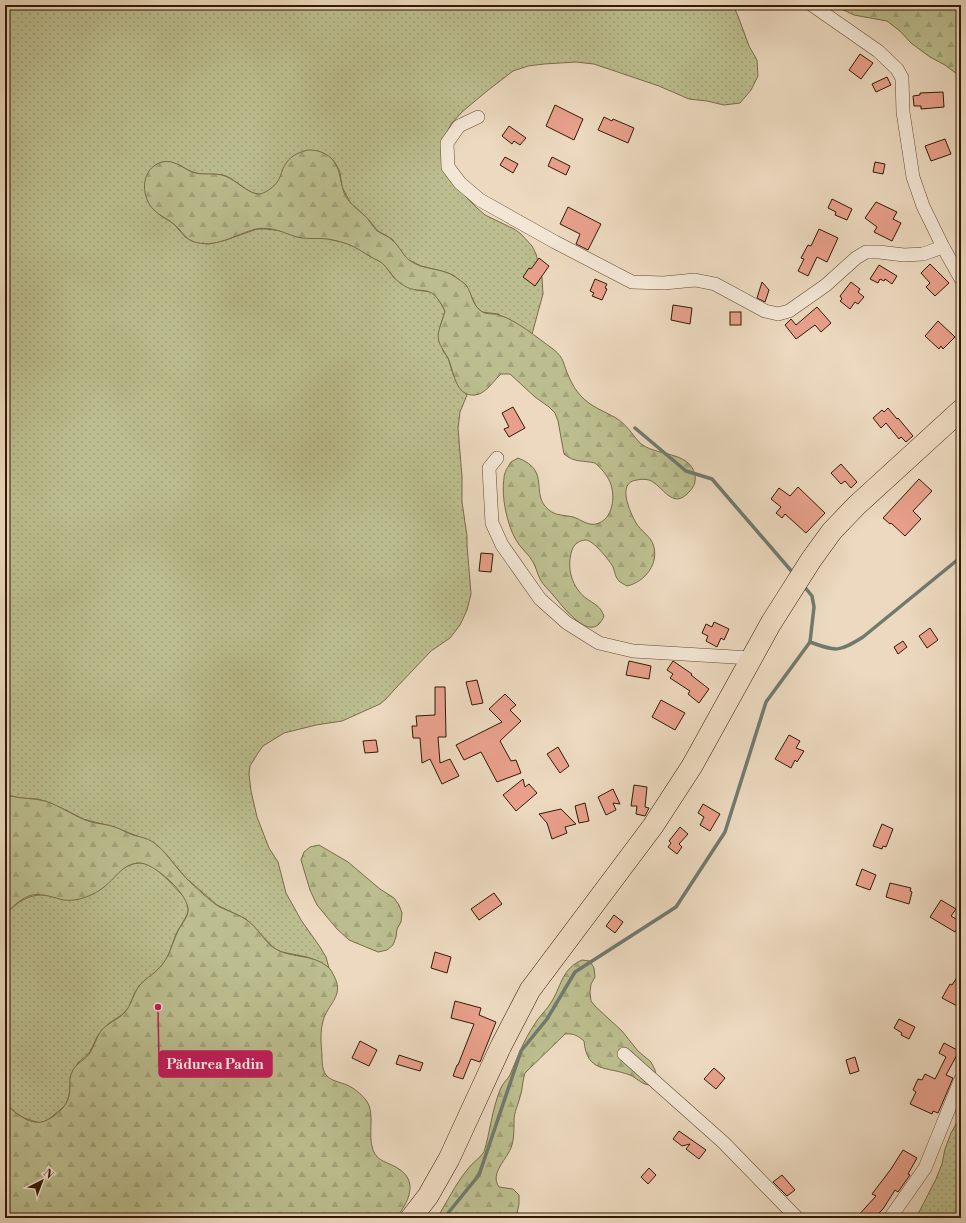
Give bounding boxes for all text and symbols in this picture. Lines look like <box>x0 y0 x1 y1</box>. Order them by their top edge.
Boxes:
callout: Pădurea Padin <box>159 1051 272 1077</box>
text: Pădurea Padin <box>166 1056 264 1074</box>
north arrow <box>22 1161 62 1201</box>
text: N <box>40 1166 56 1183</box>

